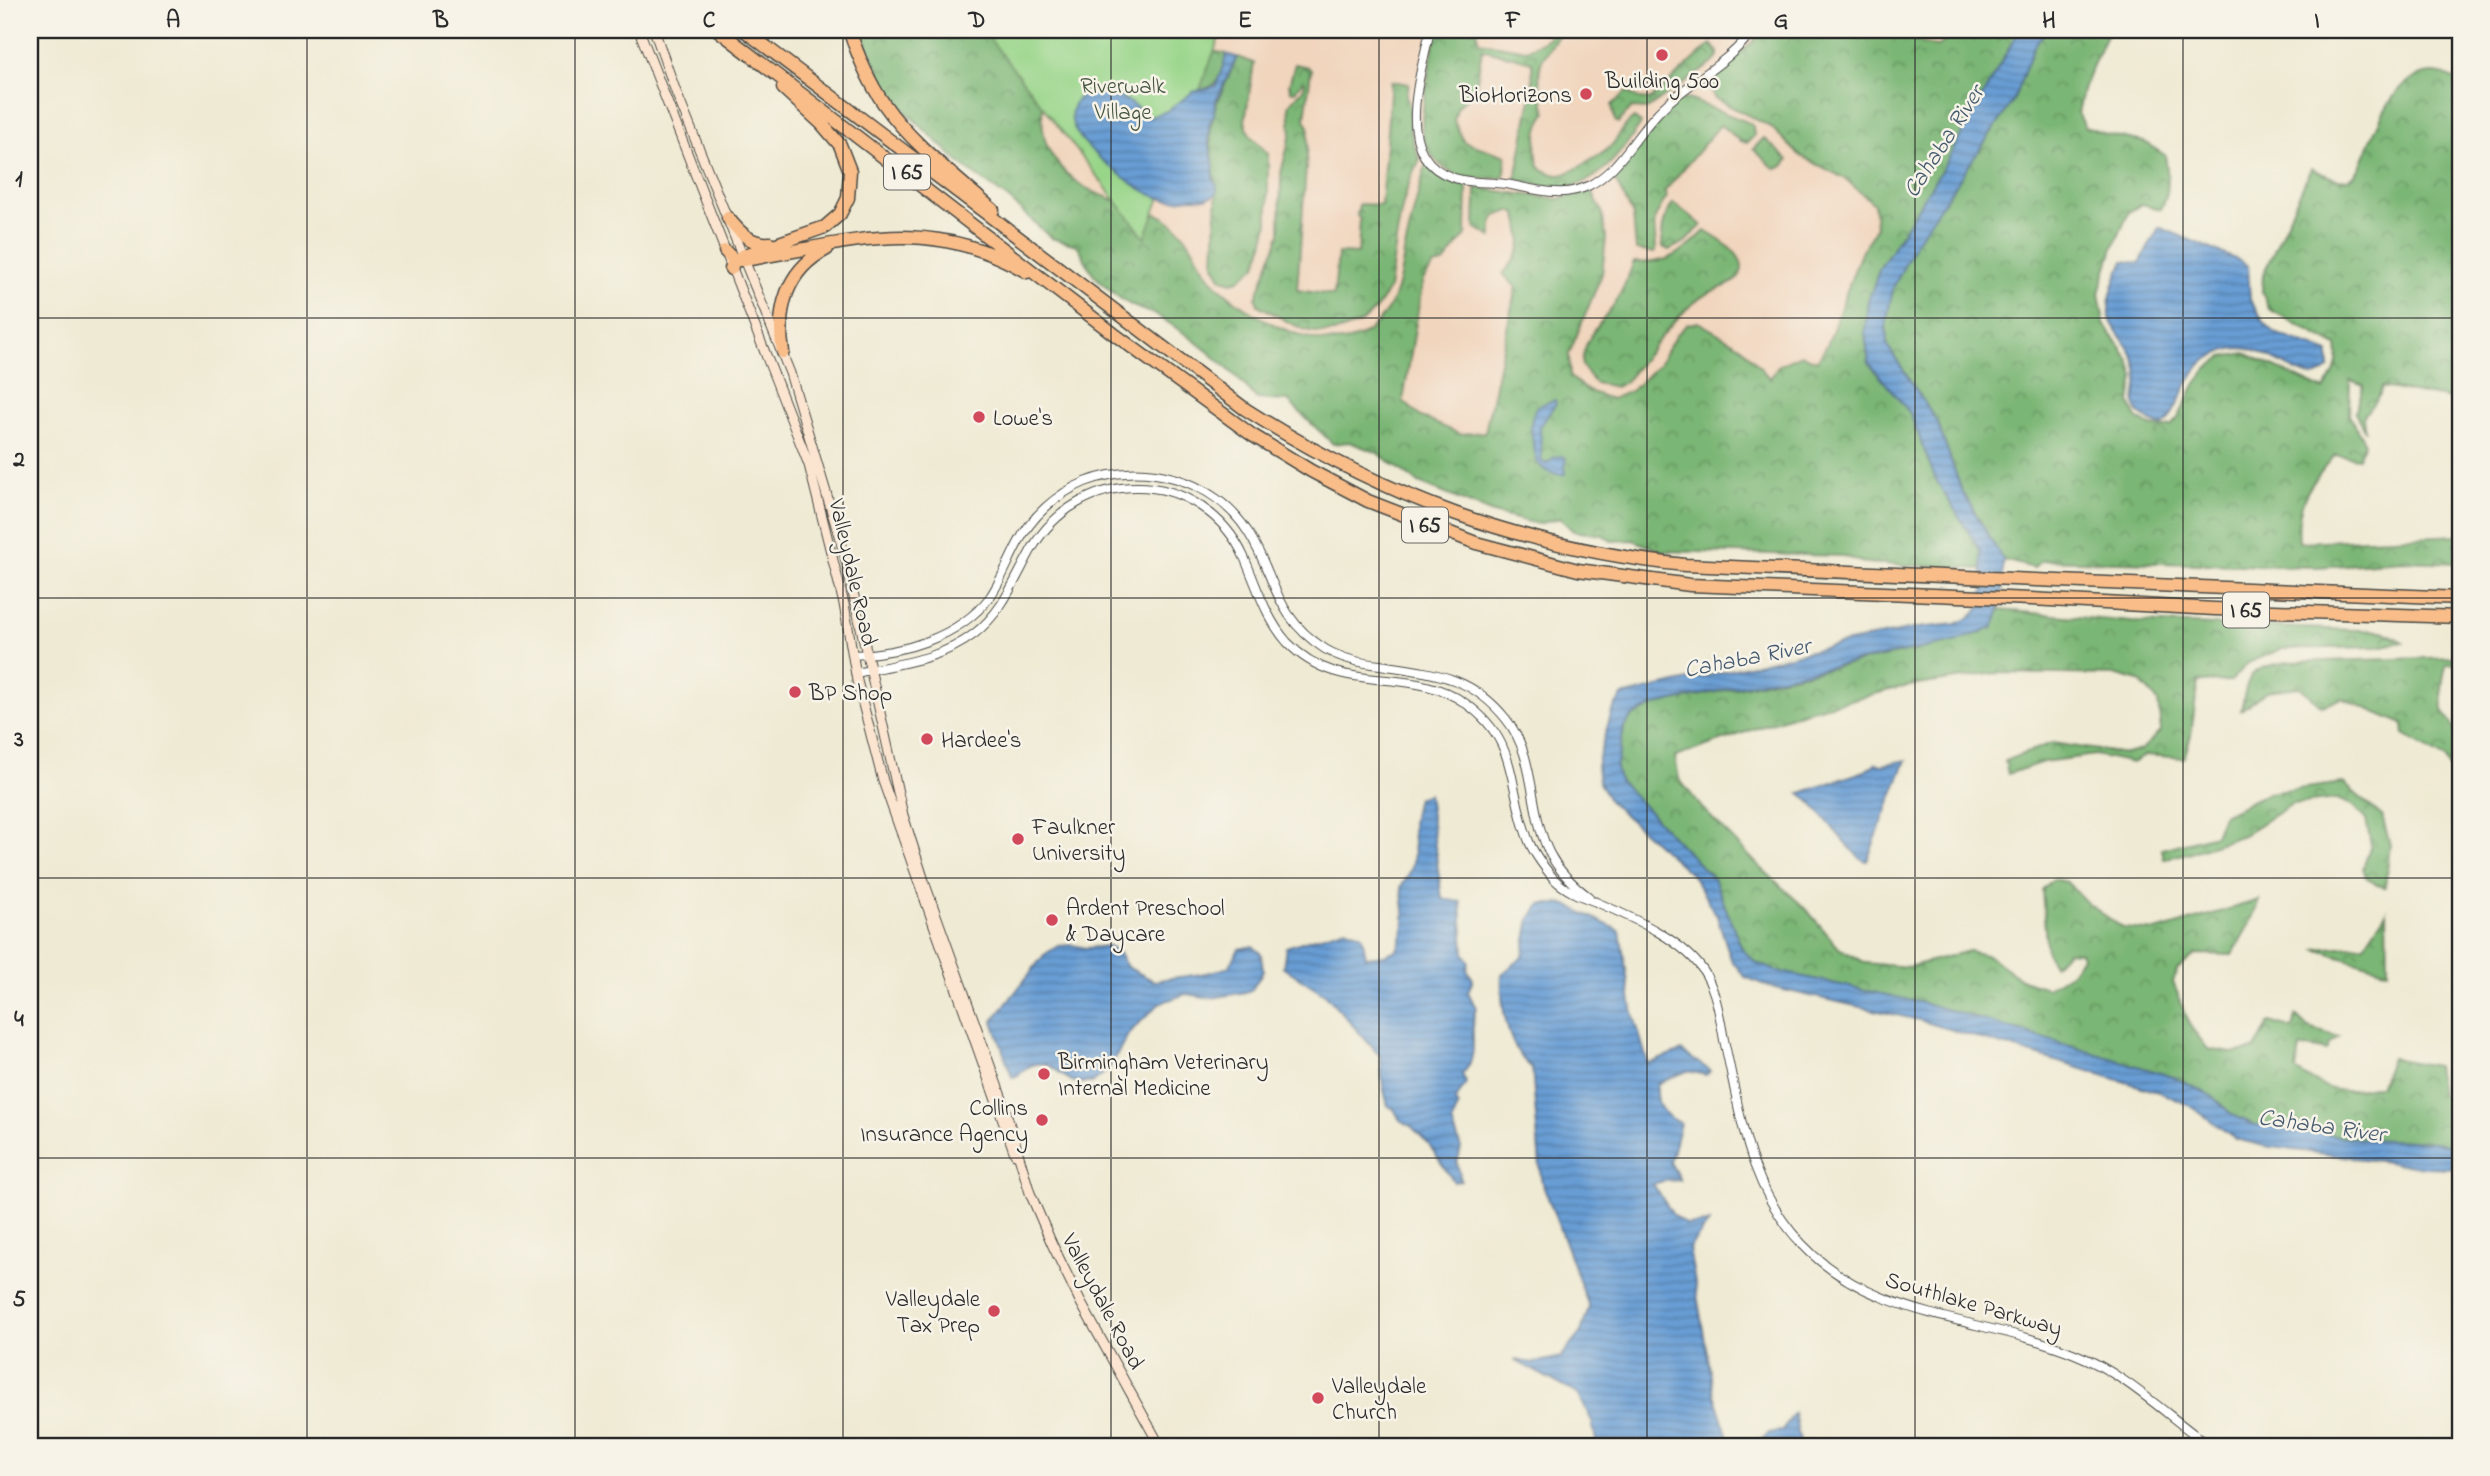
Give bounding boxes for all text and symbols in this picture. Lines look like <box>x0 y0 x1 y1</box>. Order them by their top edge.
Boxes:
text: A <box>166 5 180 38</box>
text: B <box>432 5 449 38</box>
text: C <box>703 5 716 38</box>
text: D <box>968 5 985 38</box>
text: E <box>1238 5 1252 38</box>
text: F <box>1505 5 1521 38</box>
text: G <box>1774 5 1788 38</box>
text: H <box>2042 5 2056 38</box>
text: I <box>2314 5 2320 38</box>
marker: Building 500 <box>1654 47 1670 63</box>
place label: Building 500 <box>1604 66 1719 100</box>
park label: Riverwalk Village <box>1080 71 1167 131</box>
water label: Cahaba River <box>1896 77 1996 206</box>
place label: BioHorizons <box>1458 80 1572 113</box>
marker: BioHorizons <box>1578 86 1594 102</box>
road number: I 65 <box>884 154 930 190</box>
text: 1 <box>15 164 23 197</box>
place label: Lowe's <box>993 403 1053 436</box>
marker: Lowe's <box>971 409 987 425</box>
text: 2 <box>12 444 25 477</box>
street label: Valleydale Road <box>816 495 885 650</box>
road number: I 65 <box>1402 508 1448 542</box>
road number: I 65 <box>2223 592 2269 628</box>
water label: Cahaba River <box>1681 630 1816 689</box>
place label: BP Shop <box>808 678 892 711</box>
marker: BP Shop <box>787 684 803 700</box>
text: 3 <box>13 724 24 757</box>
place label: Hardee's <box>941 725 1022 758</box>
marker: Hardee's <box>919 731 935 747</box>
place label: Faulkner University <box>1031 812 1125 873</box>
marker: Faulkner University <box>1010 831 1026 847</box>
place label: Ardent Preschool & Daycare <box>1066 893 1225 954</box>
marker: Ardent Preschool & Daycare <box>1044 912 1060 928</box>
text: 4 <box>14 1004 24 1037</box>
place label: Birmingham Veterinary Internal Medicine <box>1057 1047 1269 1106</box>
marker: Birmingham Veterinary Internal Medicine <box>1036 1066 1052 1082</box>
place label: Collins Insurance Agency <box>860 1093 1028 1154</box>
water label: Cahaba River <box>2256 1101 2390 1154</box>
marker: Collins Insurance Agency <box>1034 1112 1050 1128</box>
street label: Valleydale Road <box>1050 1227 1152 1377</box>
street label: Southlake Parkway <box>1880 1264 2066 1348</box>
text: 5 <box>12 1284 26 1317</box>
place label: Valleydale Tax Prep <box>885 1284 981 1343</box>
marker: Valleydale Tax Prep <box>986 1303 1002 1319</box>
place label: Valleydale Church <box>1331 1371 1427 1430</box>
marker: Valleydale Church <box>1310 1390 1326 1406</box>

